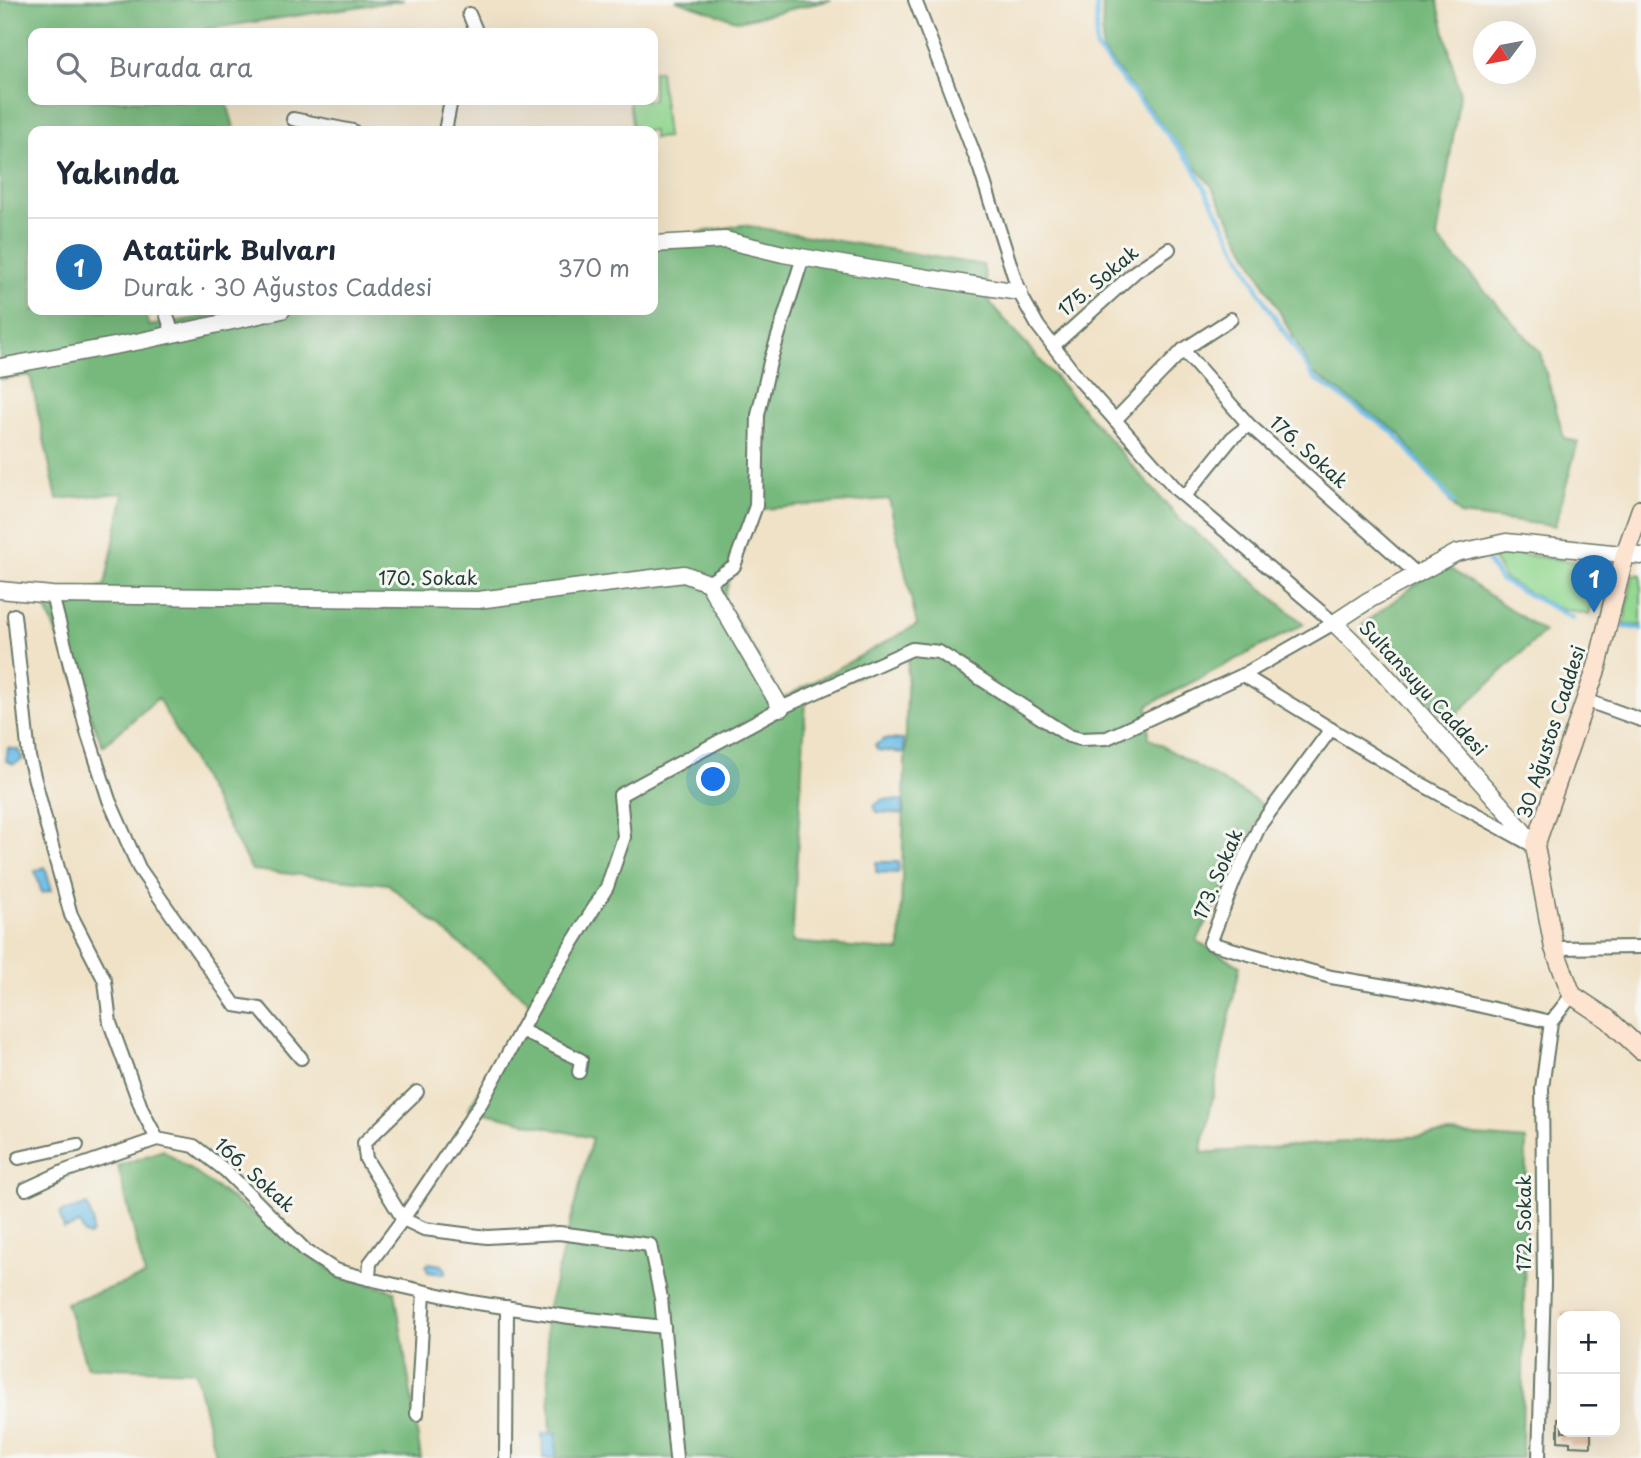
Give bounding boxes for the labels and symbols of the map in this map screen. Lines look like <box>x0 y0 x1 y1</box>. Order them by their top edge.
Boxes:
north arrow <box>1473 21 1536 84</box>
street label: 175. Sokak <box>1051 238 1144 322</box>
street label: 176. Sokak <box>1264 408 1355 494</box>
pin: 1 <box>1571 555 1617 613</box>
street label: 170. Sokak <box>378 563 478 591</box>
street label: Sultansuyu Caddesi <box>1353 613 1494 761</box>
street label: 30 Ağustos Caddesi <box>1509 641 1591 822</box>
your location <box>696 762 730 796</box>
street label: 173. Sokak <box>1185 824 1249 923</box>
street label: 166. Sokak <box>209 1130 302 1218</box>
street label: 172. Sokak <box>1509 1175 1537 1271</box>

